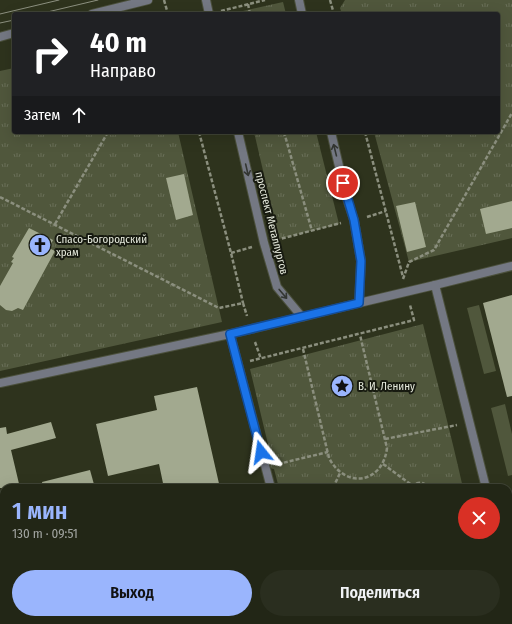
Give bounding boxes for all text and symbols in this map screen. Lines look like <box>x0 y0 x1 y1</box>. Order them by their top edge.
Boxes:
text: 40 m <box>90 26 147 59</box>
icon: right <box>24 28 76 80</box>
text: Направо <box>90 60 156 82</box>
icon: ahead <box>68 104 90 126</box>
text: Затем <box>24 106 60 124</box>
one-way arrow <box>331 144 338 157</box>
one-way arrow <box>243 163 251 176</box>
pin <box>326 166 360 200</box>
street label: проспект Металлургов <box>252 170 291 276</box>
icon: arrive <box>332 172 354 194</box>
church icon: Спасо-Богородский храм <box>27 232 53 258</box>
place label: Спасо-Богородский храм <box>56 233 147 259</box>
one-way arrow <box>278 289 287 299</box>
place icon: В. И. Ленину <box>329 373 355 399</box>
place label: В. И. Ленину <box>358 380 415 393</box>
position arrow <box>240 431 282 473</box>
text: 1 мин <box>12 497 68 525</box>
button: close <box>458 497 500 539</box>
text: 130 m · 09:51 <box>12 526 78 541</box>
button: Выход <box>12 570 252 616</box>
button: Поделиться <box>260 570 500 616</box>

